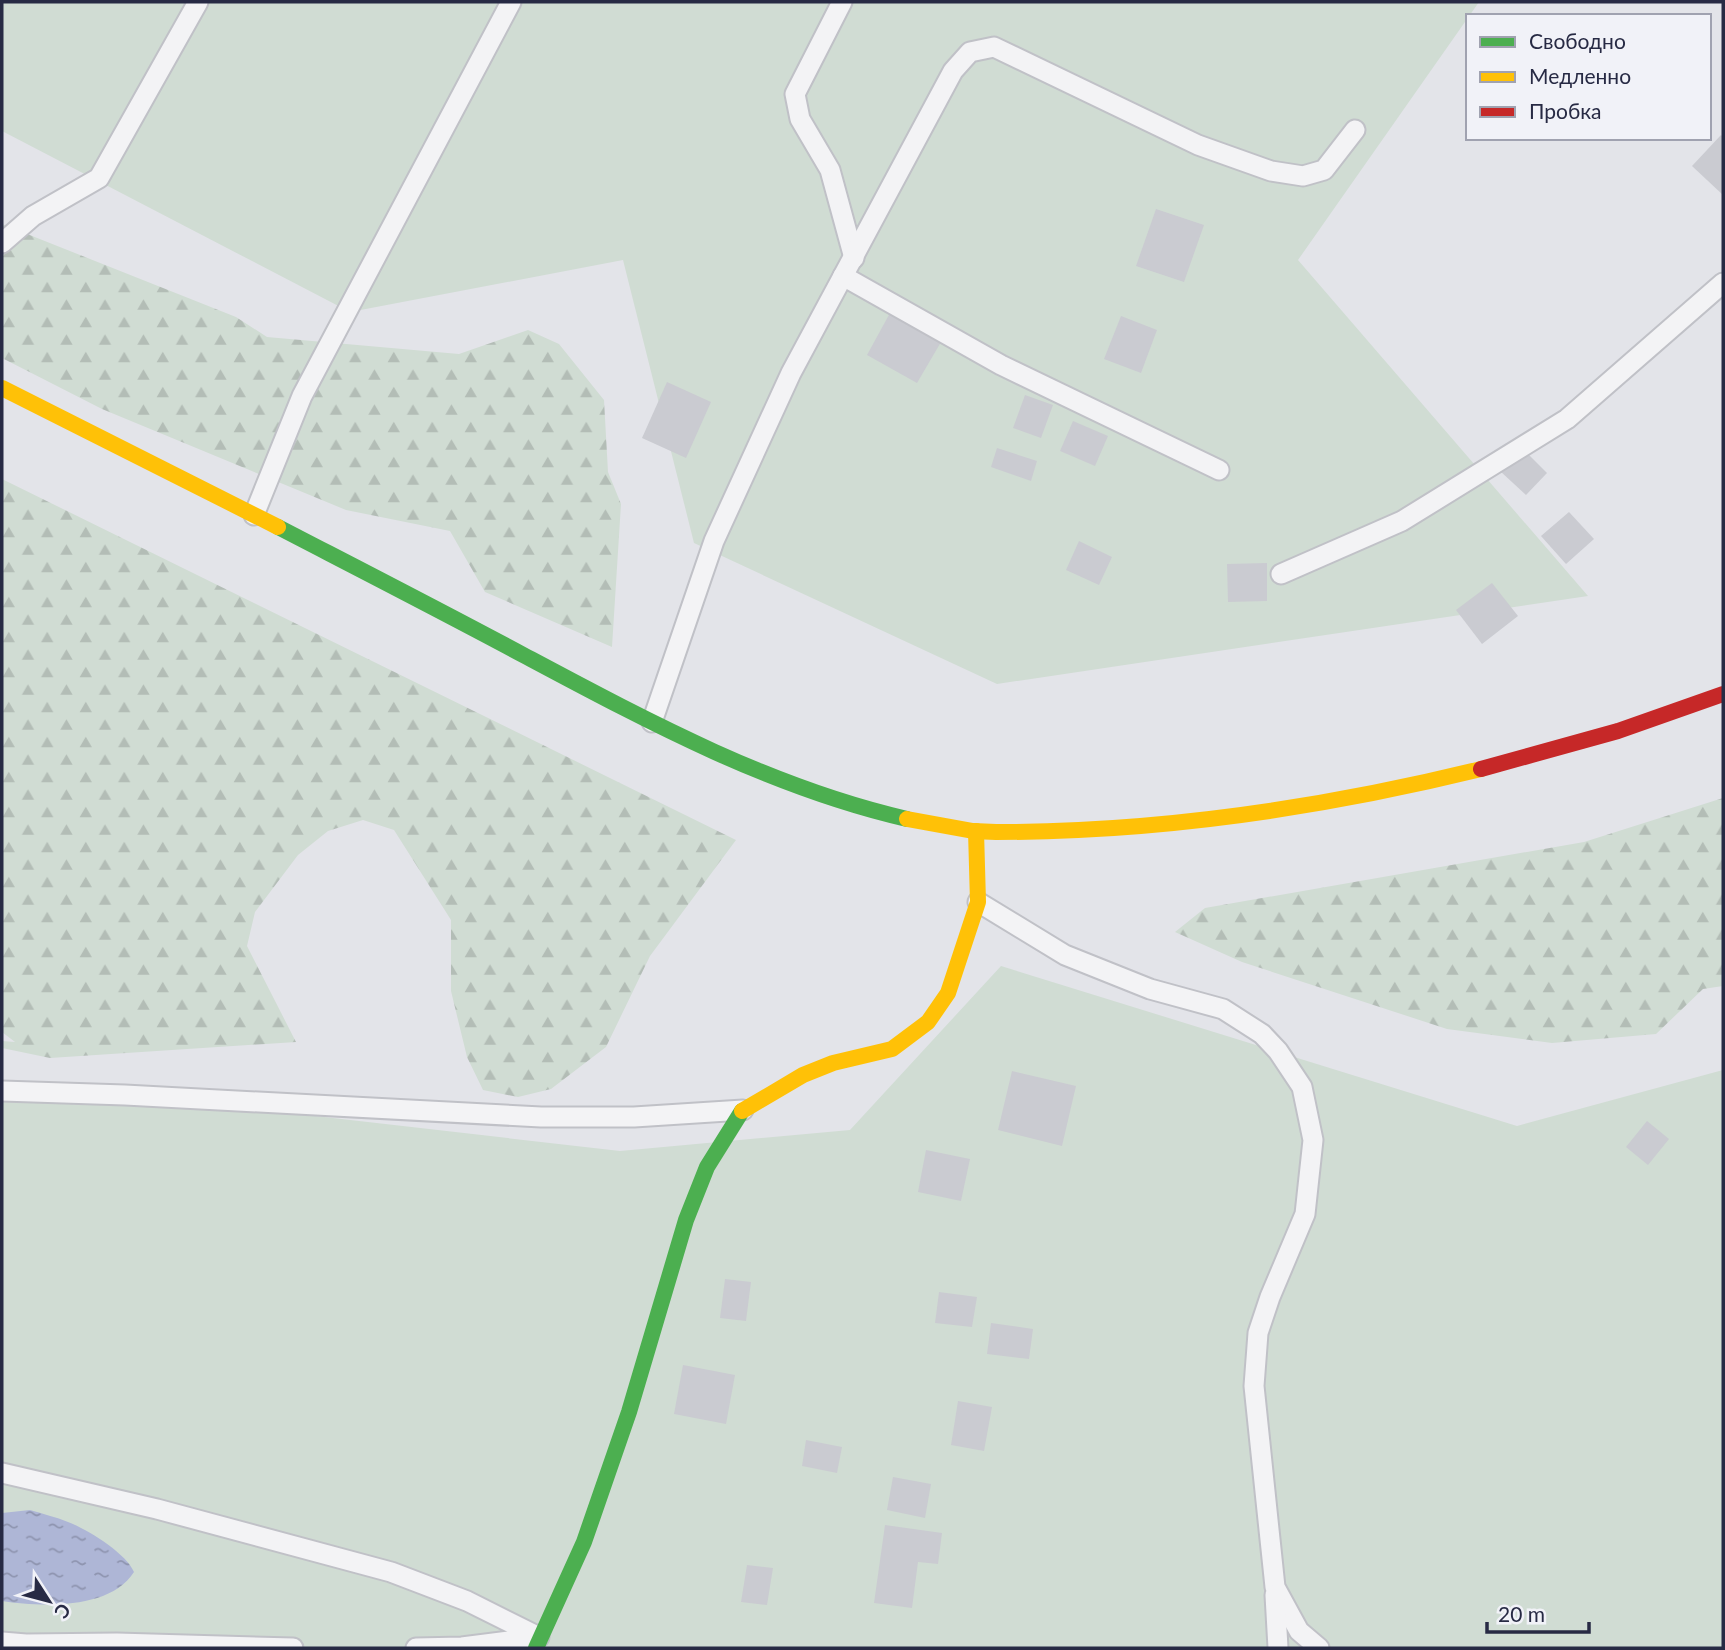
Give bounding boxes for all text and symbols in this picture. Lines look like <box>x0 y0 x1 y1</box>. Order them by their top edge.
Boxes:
legend <box>1466 14 1711 140</box>
text: Свободно <box>1529 28 1626 53</box>
text: Медленно <box>1529 63 1631 88</box>
text: Пробка <box>1529 98 1602 123</box>
north arrow <box>14 1566 84 1636</box>
scale bar <box>1487 1590 1588 1634</box>
text: С <box>50 1599 76 1623</box>
text: 20 m <box>1498 1601 1545 1626</box>

